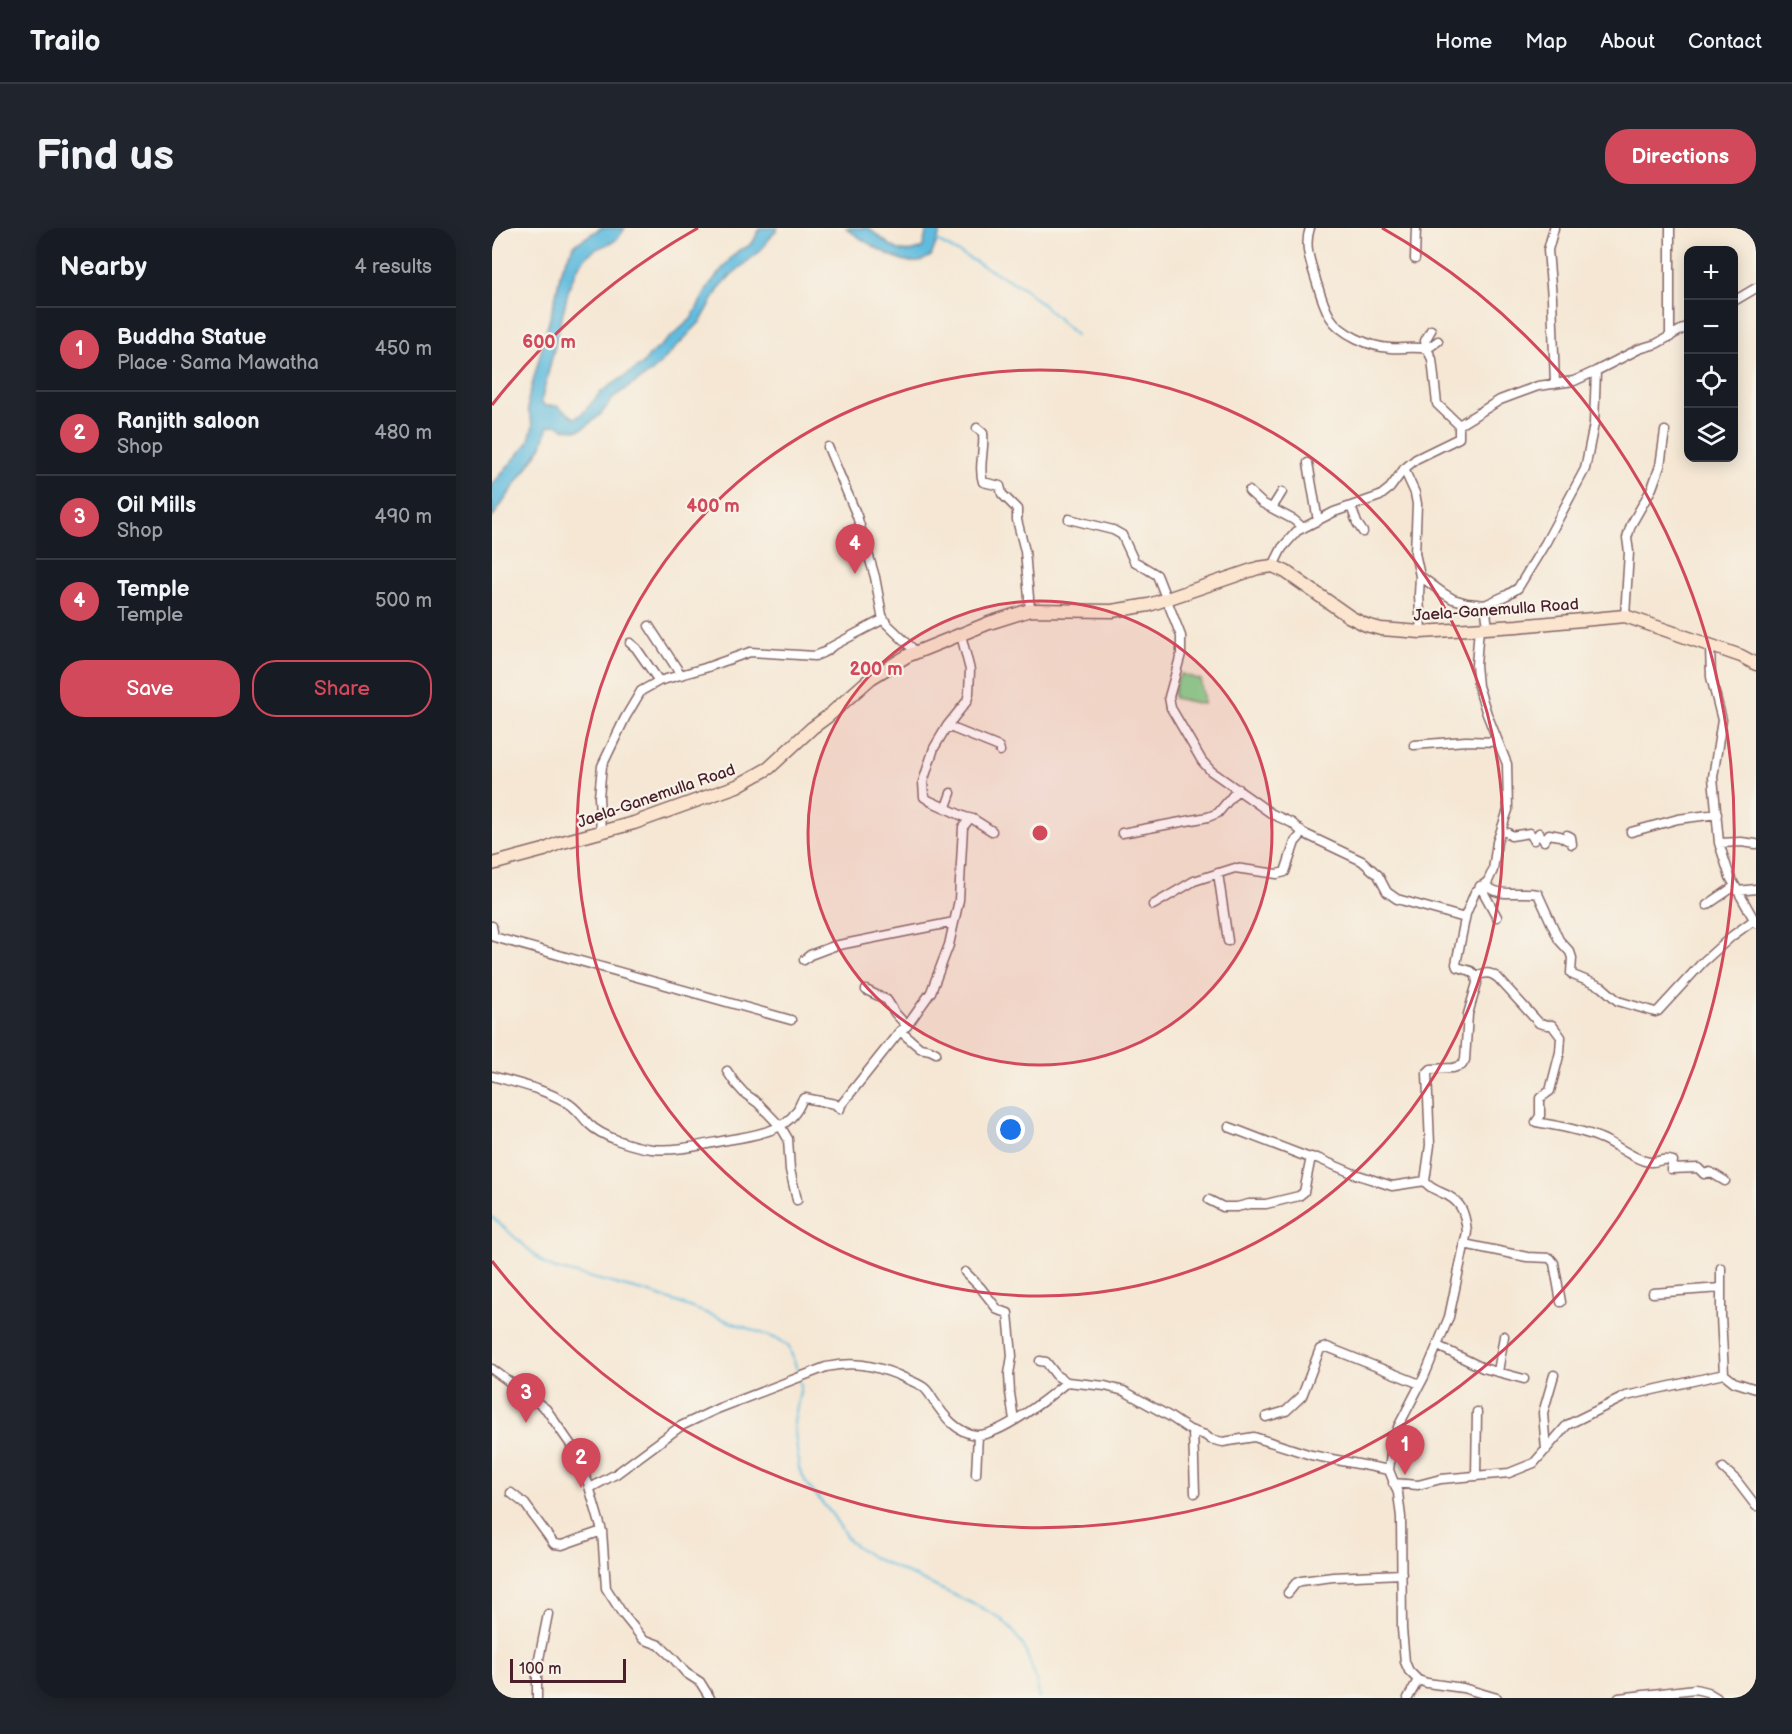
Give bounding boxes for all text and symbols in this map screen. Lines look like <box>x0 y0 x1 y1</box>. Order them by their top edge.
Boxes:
text: Trailo <box>30 25 101 58</box>
text: Home <box>1435 29 1492 54</box>
text: Map <box>1525 29 1567 54</box>
text: About <box>1600 29 1655 54</box>
text: Contact <box>1688 29 1762 54</box>
button: Directions <box>1605 129 1756 184</box>
text: Find us <box>36 131 174 182</box>
map controls <box>1684 246 1738 462</box>
button: + <box>1684 246 1738 300</box>
text: Nearby <box>60 252 147 283</box>
text: 4 results <box>354 255 432 279</box>
button: − <box>1684 300 1738 354</box>
text: Buddha Statue <box>117 324 266 351</box>
text: 600 m <box>522 332 576 353</box>
text: 1 <box>75 337 84 361</box>
text: 450 m <box>375 337 432 361</box>
text: Place · Sama Mawatha <box>117 351 319 375</box>
button: locate <box>1684 354 1738 408</box>
text: Ranjith saloon <box>117 408 260 435</box>
button: layers <box>1684 408 1738 462</box>
text: 2 <box>74 421 85 445</box>
text: 480 m <box>374 421 432 445</box>
text: Shop <box>117 435 163 459</box>
text: Oil Mills <box>117 492 196 519</box>
text: 400 m <box>686 496 740 517</box>
text: 3 <box>74 505 85 529</box>
text: 490 m <box>375 505 432 529</box>
text: Shop <box>117 519 163 543</box>
pin: 4 <box>836 524 874 574</box>
text: Temple <box>117 576 189 603</box>
text: 4 <box>74 589 85 613</box>
text: 500 m <box>375 589 432 613</box>
street label: Jaela-Ganemulla Road <box>1413 595 1579 626</box>
text: Temple <box>117 603 183 627</box>
text: 200 m <box>849 659 903 680</box>
button: Save <box>60 660 240 717</box>
button: Share <box>252 660 432 717</box>
street label: Jaela-Ganemulla Road <box>575 760 738 832</box>
centre of rings <box>1030 823 1050 843</box>
your location <box>996 1115 1025 1144</box>
pin: 3 <box>507 1374 546 1423</box>
pin: 1 <box>1386 1426 1424 1475</box>
pin: 2 <box>562 1438 601 1488</box>
scale bar <box>510 1656 626 1684</box>
text: 100 m <box>519 1660 562 1679</box>

